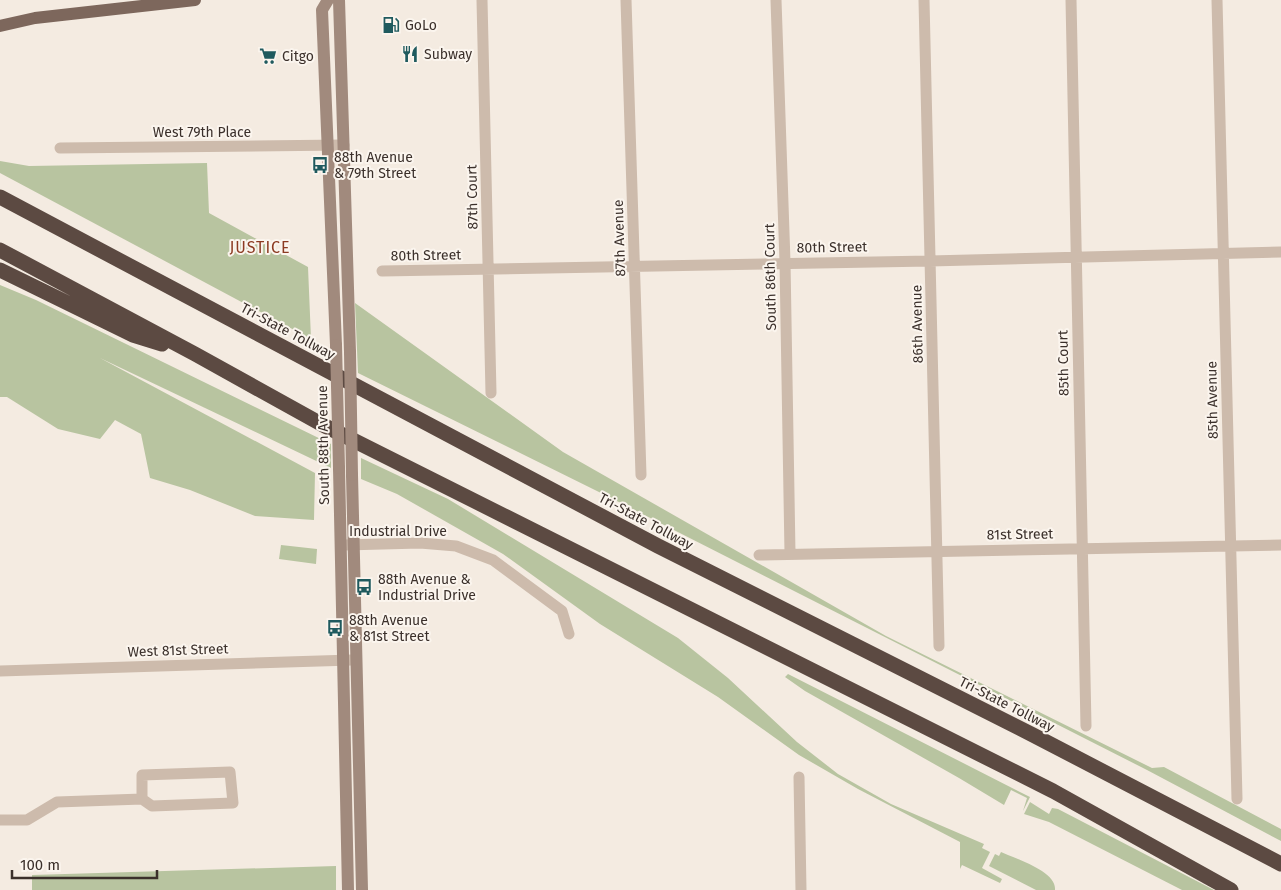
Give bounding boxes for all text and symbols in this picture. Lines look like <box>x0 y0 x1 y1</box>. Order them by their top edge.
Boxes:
fuel station icon: GoLo <box>381 15 401 35</box>
place label: GoLo <box>405 17 437 34</box>
restaurant icon: Subway <box>400 44 420 64</box>
supermarket icon: Citgo <box>258 46 278 66</box>
place label: Subway <box>424 46 472 63</box>
place label: Citgo <box>282 48 314 65</box>
street label: West 79th Place <box>153 124 251 141</box>
place label: 88th Avenue & 79th Street <box>334 149 417 182</box>
bus stop icon: 88th Avenue & 79th Street <box>310 155 330 175</box>
street label: 87th Court <box>463 163 482 230</box>
street label: 87th Avenue <box>610 199 629 277</box>
street label: South 86th Court <box>761 222 780 331</box>
district label: JUSTICE <box>229 238 291 257</box>
street label: 80th Street <box>797 238 868 257</box>
street label: 80th Street <box>391 246 462 265</box>
street label: 86th Avenue <box>908 285 927 363</box>
street label: Tri-State Tollway <box>238 299 338 364</box>
street label: 85th Court <box>1054 329 1073 396</box>
street label: 85th Avenue <box>1203 361 1222 439</box>
street label: South 88th Avenue <box>314 385 333 505</box>
street label: Tri-State Tollway <box>596 489 696 554</box>
street label: Industrial Drive <box>349 523 447 540</box>
street label: 81st Street <box>987 525 1054 544</box>
place label: 88th Avenue & Industrial Drive <box>378 571 476 604</box>
bus stop icon: 88th Avenue & Industrial Drive <box>354 577 374 597</box>
place label: 88th Avenue & 81st Street <box>349 612 431 645</box>
bus stop icon: 88th Avenue & 81st Street <box>325 618 345 638</box>
street label: West 81st Street <box>127 640 230 661</box>
street label: Tri-State Tollway <box>956 673 1057 736</box>
scale bar <box>12 848 158 880</box>
text: 100 m <box>20 856 60 874</box>

